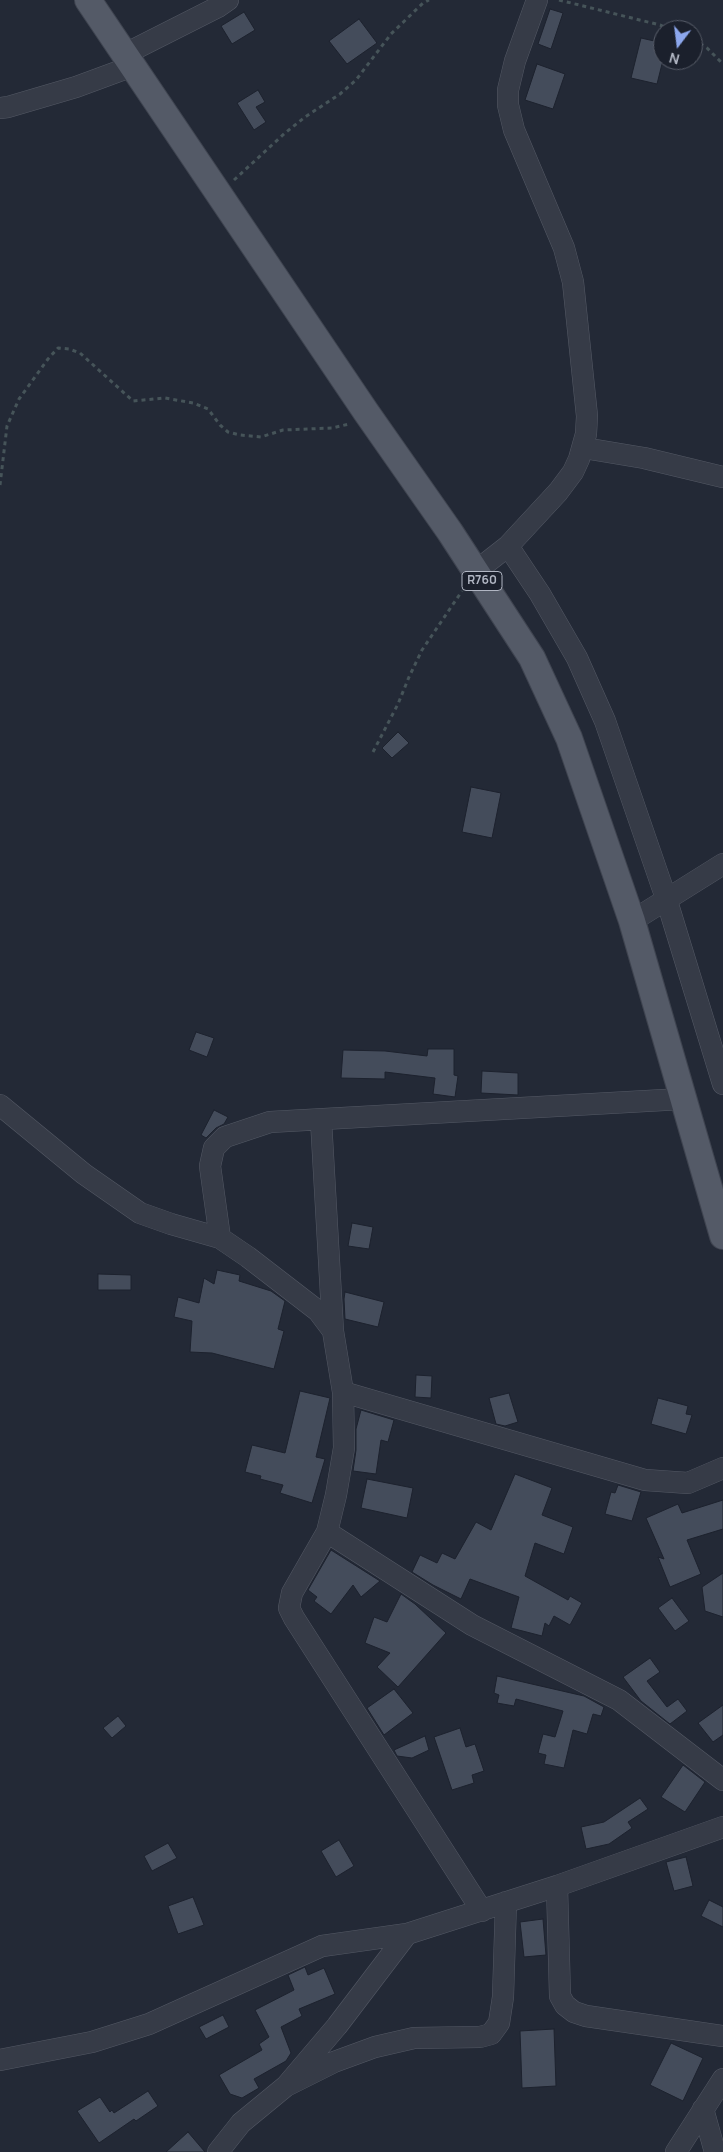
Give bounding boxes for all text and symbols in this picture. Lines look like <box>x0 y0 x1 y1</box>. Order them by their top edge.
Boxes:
north arrow <box>653 20 703 70</box>
text: N <box>667 49 682 69</box>
road number: R760 <box>462 572 502 590</box>

